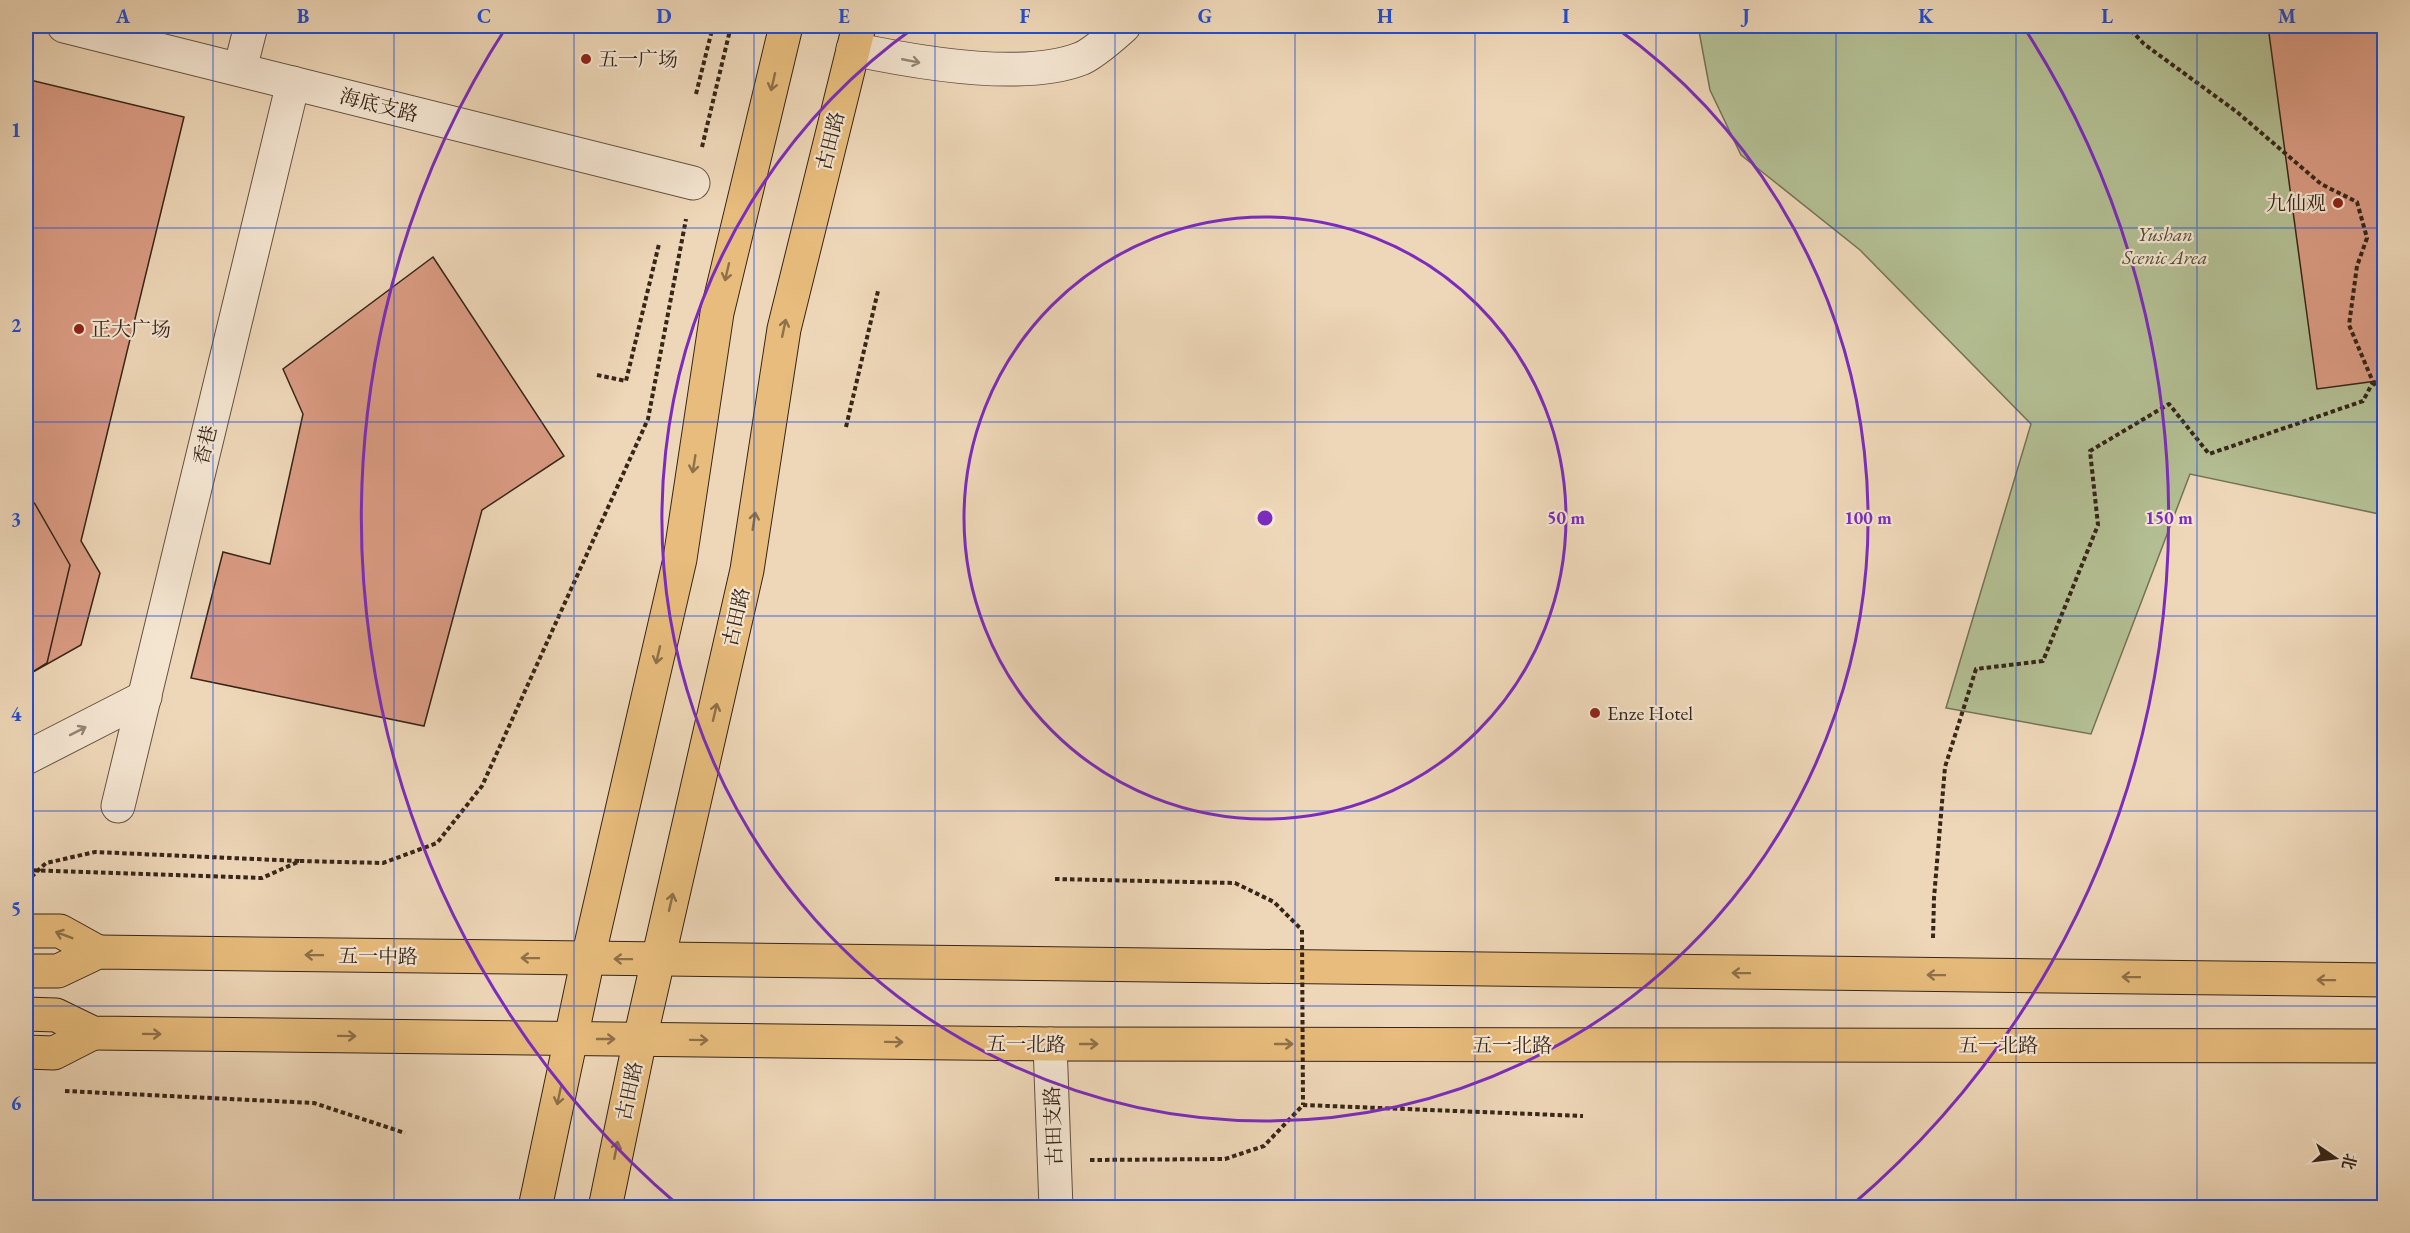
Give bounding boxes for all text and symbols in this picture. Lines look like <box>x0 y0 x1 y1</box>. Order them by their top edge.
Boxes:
text: A <box>115 3 131 29</box>
text: B <box>297 3 309 29</box>
text: C <box>477 3 491 29</box>
text: D <box>656 3 672 29</box>
text: E <box>838 3 850 29</box>
text: F <box>1020 3 1031 29</box>
text: G <box>1198 3 1212 29</box>
text: H <box>1377 3 1393 29</box>
text: I <box>1562 3 1570 29</box>
text: J <box>1740 3 1750 29</box>
text: K <box>1918 3 1934 29</box>
text: L <box>2101 3 2113 29</box>
text: M <box>2278 3 2296 29</box>
place label: 五一广场 <box>598 46 678 72</box>
marker: 五一广场 <box>579 52 593 66</box>
one-way arrow <box>900 56 920 67</box>
one-way arrow <box>766 73 778 92</box>
street label: 海底支路 <box>337 83 421 127</box>
street label: 古田路 <box>810 109 850 173</box>
text: 1 <box>11 117 21 143</box>
place label: 九仙观 <box>2266 190 2326 216</box>
marker: 九仙观 <box>2331 196 2345 210</box>
park label: Yushan Scenic Area <box>2121 221 2208 270</box>
one-way arrow <box>721 262 733 281</box>
text: 2 <box>11 312 22 338</box>
place label: 正大广场 <box>91 316 171 342</box>
one-way arrow <box>779 319 790 339</box>
marker: 正大广场 <box>72 322 86 336</box>
street label: 香巷 <box>188 422 222 468</box>
one-way arrow <box>689 454 700 473</box>
text: 3 <box>11 506 21 532</box>
text: 50 m <box>1547 506 1585 529</box>
text: 100 m <box>1844 506 1892 529</box>
text: 150 m <box>2145 506 2193 529</box>
centre of rings <box>1255 508 1275 528</box>
one-way arrow <box>749 512 760 531</box>
street label: 古田路 <box>717 585 755 649</box>
one-way arrow <box>651 646 663 665</box>
place label: Enze Hotel <box>1607 700 1693 726</box>
text: 4 <box>11 701 22 727</box>
one-way arrow <box>709 703 721 722</box>
marker: Enze Hotel <box>1588 706 1602 720</box>
one-way arrow <box>68 725 86 736</box>
one-way arrow <box>666 893 678 912</box>
text: 5 <box>11 895 21 921</box>
one-way arrow <box>55 928 73 939</box>
street label: 五一中路 <box>338 942 418 970</box>
one-way arrow <box>304 949 324 961</box>
one-way arrow <box>520 952 540 963</box>
one-way arrow <box>614 953 634 964</box>
one-way arrow <box>1732 967 1752 979</box>
one-way arrow <box>1927 969 1947 981</box>
one-way arrow <box>2122 972 2142 983</box>
one-way arrow <box>2317 974 2337 986</box>
one-way arrow <box>141 1028 161 1040</box>
one-way arrow <box>336 1030 356 1042</box>
street label: 五一北路 <box>986 1030 1066 1058</box>
street label: 五一北路 <box>1472 1032 1552 1058</box>
street label: 五一北路 <box>1958 1032 2038 1058</box>
one-way arrow <box>595 1033 615 1045</box>
one-way arrow <box>688 1034 708 1046</box>
one-way arrow <box>883 1036 903 1048</box>
one-way arrow <box>1078 1038 1098 1050</box>
one-way arrow <box>1273 1039 1293 1050</box>
street label: 古田路 <box>610 1059 648 1123</box>
one-way arrow <box>553 1085 564 1105</box>
street label: 古田支路 <box>1039 1086 1067 1166</box>
text: 6 <box>11 1090 22 1116</box>
north arrow <box>2305 1128 2365 1188</box>
one-way arrow <box>611 1141 622 1160</box>
text: 北 <box>2337 1151 2361 1172</box>

